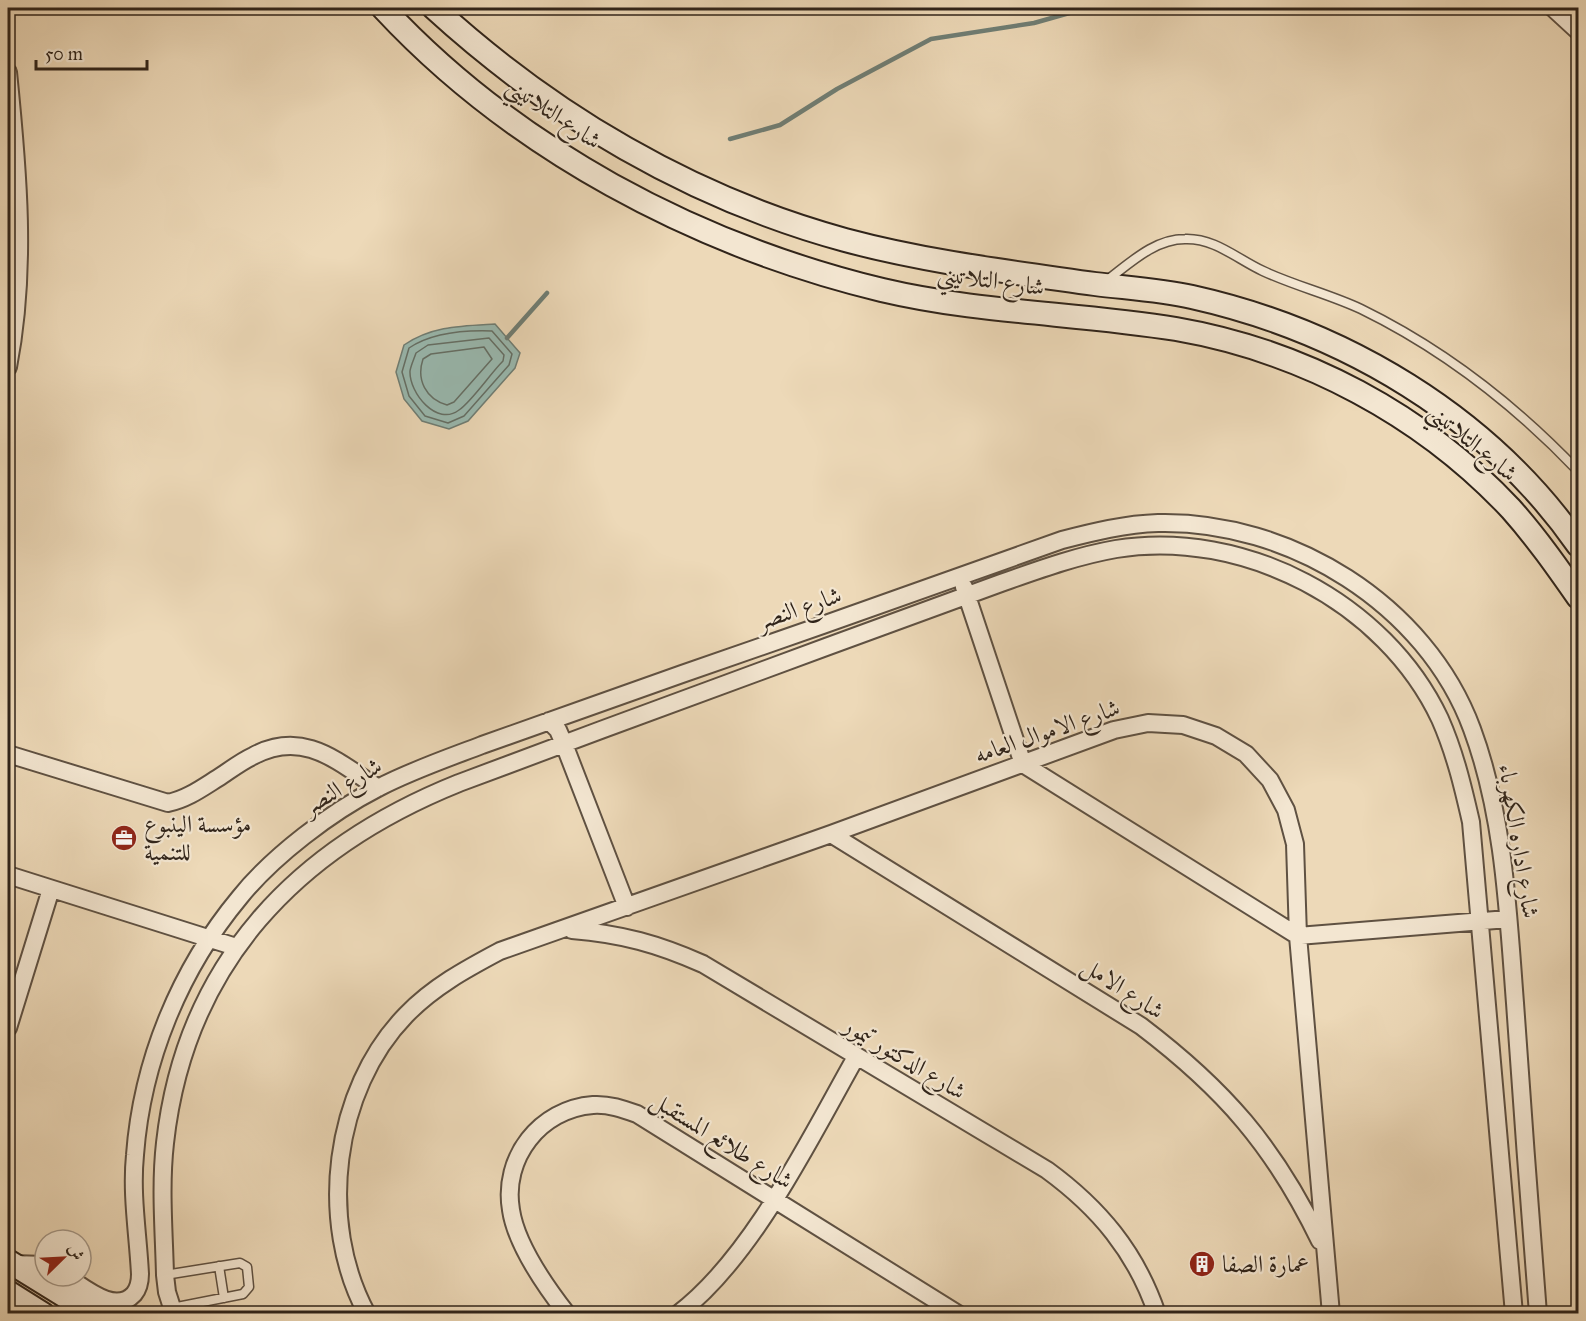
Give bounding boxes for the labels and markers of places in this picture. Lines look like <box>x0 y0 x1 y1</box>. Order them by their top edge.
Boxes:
place label: مؤسسة الينبوع للتنمية <box>144 809 251 867</box>
office icon: مؤسسة الينبوع للتنمية <box>109 823 139 853</box>
building icon: عمارة الصفا <box>1187 1249 1217 1279</box>
place label: عمارة الصفا <box>1222 1249 1309 1279</box>

